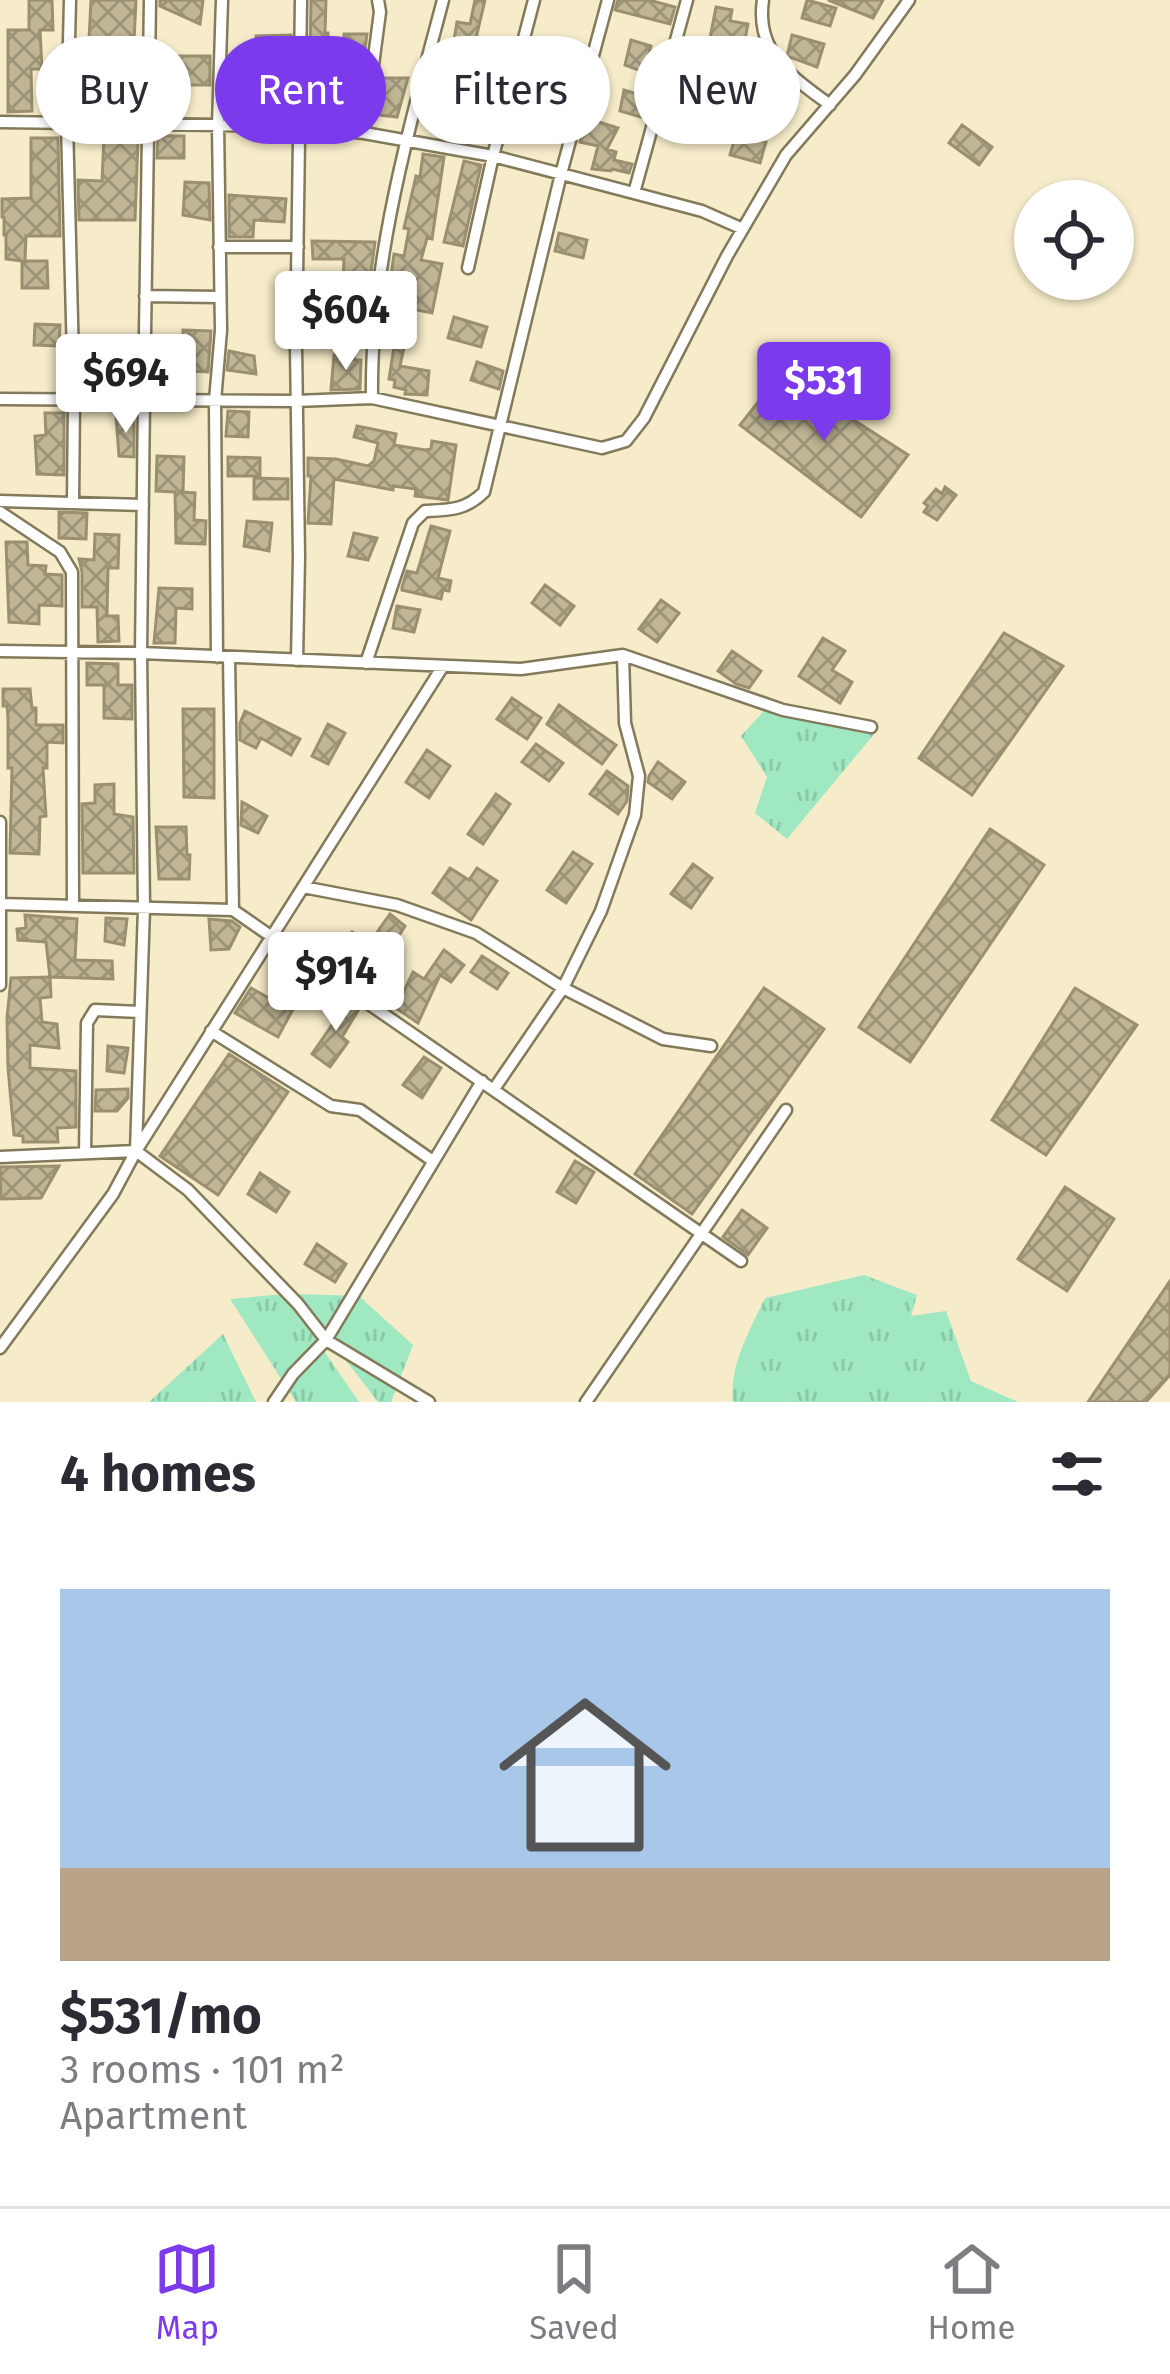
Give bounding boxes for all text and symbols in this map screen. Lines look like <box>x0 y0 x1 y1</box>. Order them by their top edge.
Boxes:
chip: Buy <box>36 36 191 144</box>
chip: Rent <box>215 36 386 144</box>
chip: Filters <box>410 36 610 144</box>
chip: New <box>634 36 800 144</box>
map controls <box>1014 180 1134 300</box>
button: locate <box>1014 180 1134 300</box>
pin: $604 <box>275 271 417 373</box>
text: $604 <box>302 287 390 333</box>
pin: $694 <box>55 334 197 436</box>
pin: $531 <box>753 342 895 444</box>
text: $694 <box>83 350 169 396</box>
text: $531 <box>784 358 864 404</box>
pin: $914 <box>265 932 407 1034</box>
text: $914 <box>295 948 377 994</box>
icon: filters <box>1044 1441 1110 1507</box>
text: 4 homes <box>60 1443 256 1505</box>
icon: home <box>477 1667 693 1883</box>
text: $531/mo <box>60 1985 262 2047</box>
text: 3 rooms · 101 m² <box>60 2047 345 2093</box>
text: Apartment <box>60 2093 247 2139</box>
tab: Map <box>154 2236 220 2348</box>
tab: Saved <box>529 2236 619 2348</box>
tab: Home <box>928 2236 1016 2348</box>

